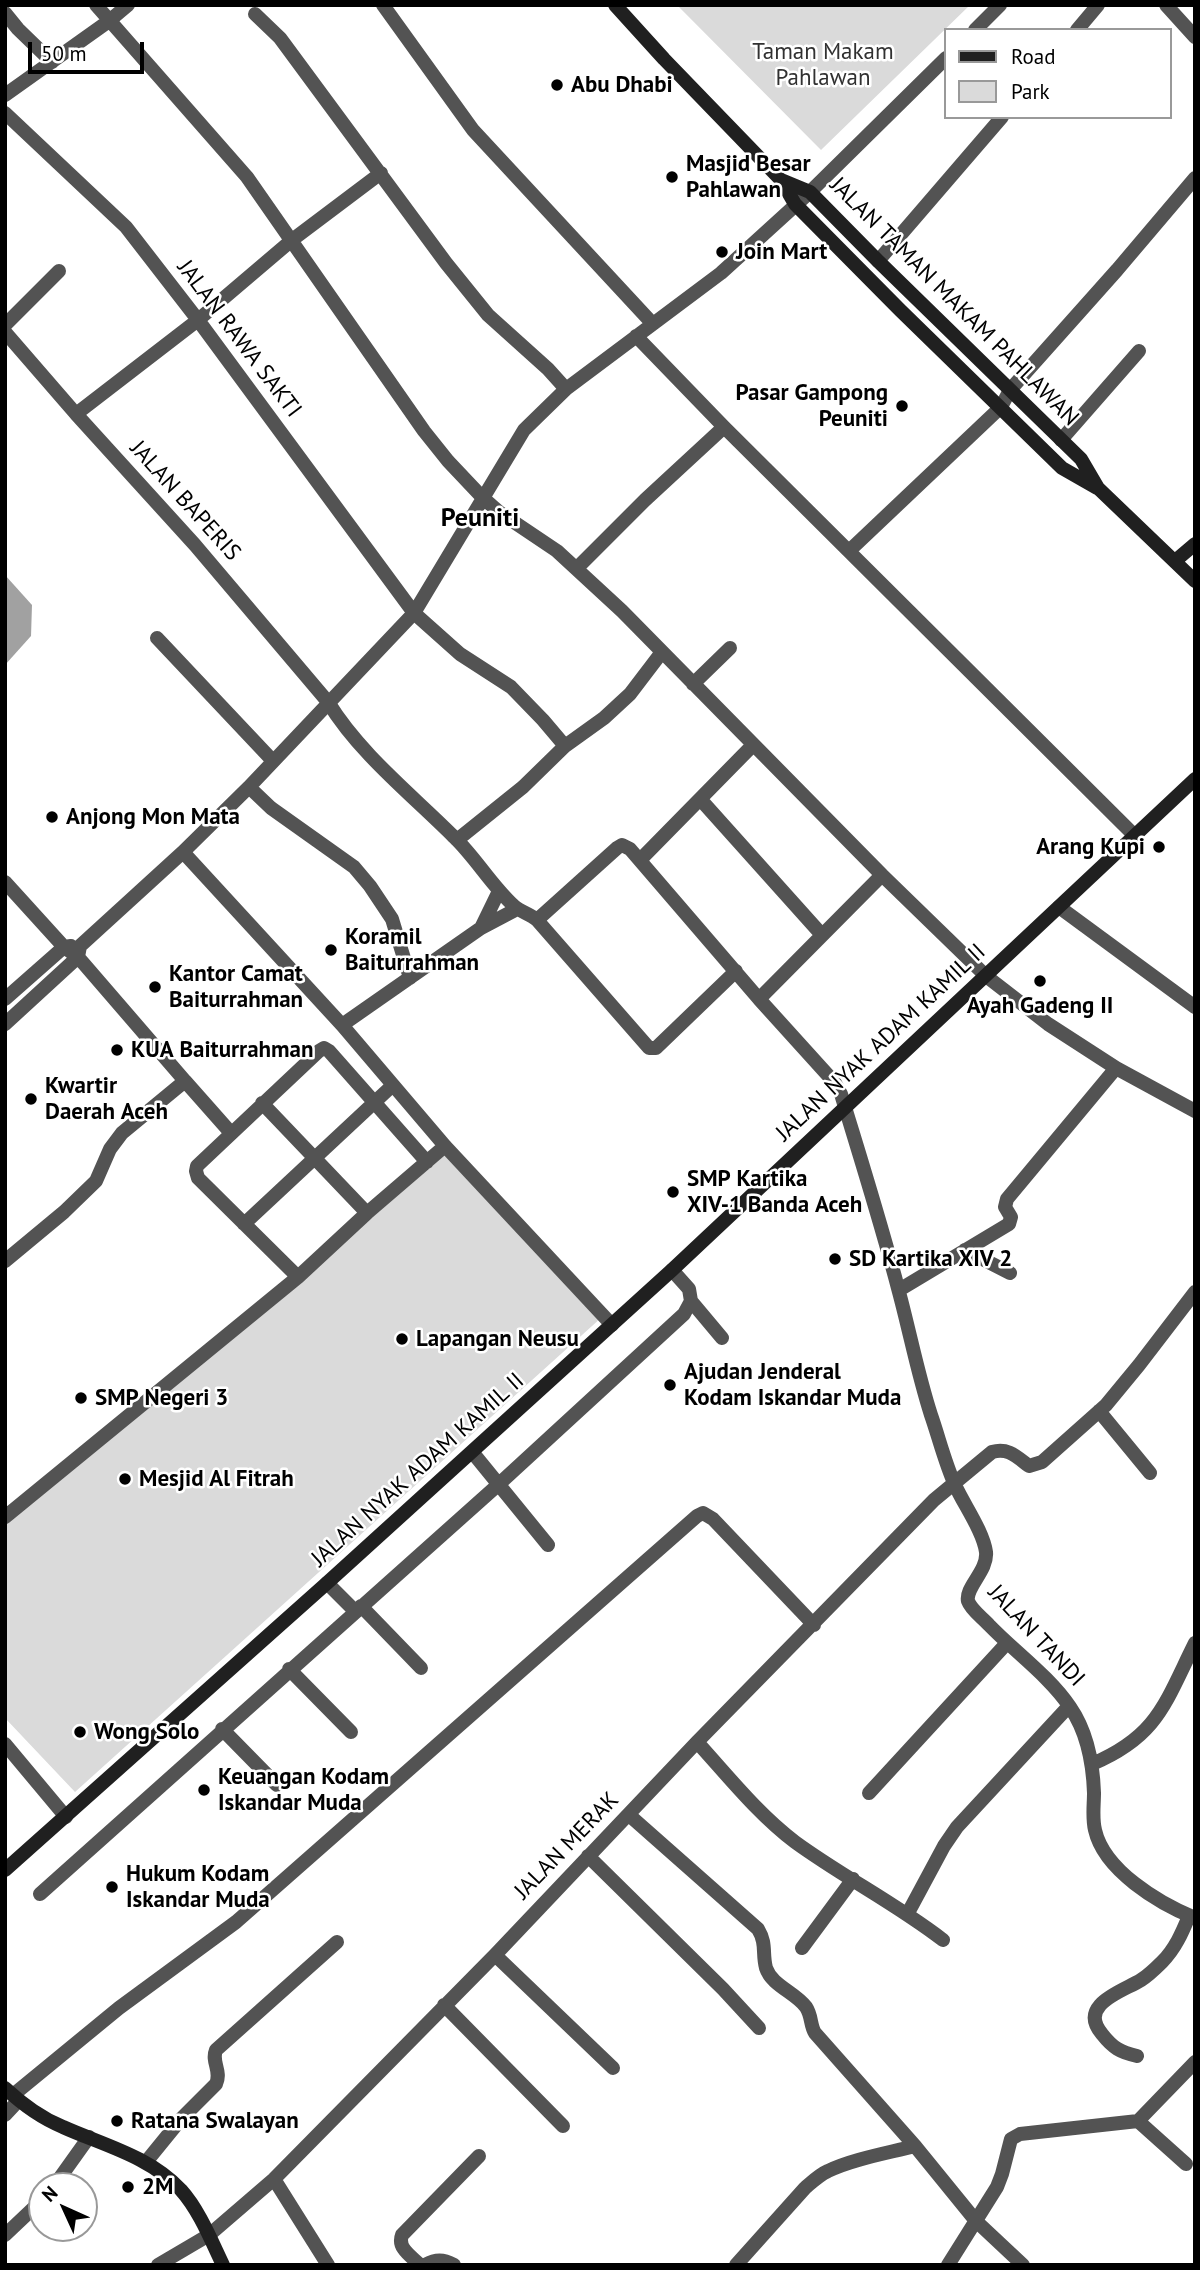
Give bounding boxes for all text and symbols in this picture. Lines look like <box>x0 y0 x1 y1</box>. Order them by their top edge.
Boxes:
scale bar <box>32 28 147 72</box>
legend <box>944 28 1172 119</box>
park label: Taman Makam Pahlawan <box>752 38 894 92</box>
text: 50 m <box>41 40 87 67</box>
text: Road <box>1011 43 1055 70</box>
place label: Abu Dhabi <box>571 71 673 99</box>
marker: Abu Dhabi <box>549 77 565 93</box>
text: Park <box>1011 78 1050 105</box>
place label: Masjid Besar Pahlawan <box>686 150 811 204</box>
marker: Masjid Besar Pahlawan <box>664 169 680 185</box>
street label: JALAN TAMAN MAKAM PAHLAWAN <box>824 172 1084 432</box>
place label: Join Mart <box>736 238 827 266</box>
marker: Join Mart <box>714 244 730 260</box>
street label: JALAN RAWA SAKTI <box>171 255 307 423</box>
place label: Pasar Gampong Peuniti <box>736 379 888 433</box>
marker: Pasar Gampong Peuniti <box>894 398 910 414</box>
street label: JALAN BAPERIS <box>124 435 246 567</box>
district label: Peuniti <box>441 503 519 535</box>
place label: Anjong Mon Mata <box>66 803 240 831</box>
marker: Anjong Mon Mata <box>44 809 60 825</box>
place label: Arang Kupi <box>1036 833 1145 861</box>
marker: Arang Kupi <box>1151 839 1167 855</box>
place label: Koramil Baiturrahman <box>345 923 479 977</box>
street label: JALAN NYAK ADAM KAMIL II <box>771 939 991 1147</box>
marker: Koramil Baiturrahman <box>323 942 339 958</box>
place label: Kantor Camat Baiturrahman <box>169 960 303 1014</box>
marker: Ayah Gadeng II <box>1032 973 1048 989</box>
marker: Kantor Camat Baiturrahman <box>147 979 163 995</box>
place label: Ayah Gadeng II <box>967 992 1113 1020</box>
place label: KUA Baiturrahman <box>131 1036 314 1064</box>
marker: KUA Baiturrahman <box>109 1042 125 1058</box>
place label: Kwartir Daerah Aceh <box>45 1072 168 1126</box>
marker: Kwartir Daerah Aceh <box>23 1091 39 1107</box>
place label: SMP Kartika XIV-1 Banda Aceh <box>687 1165 862 1219</box>
marker: SMP Kartika XIV-1 Banda Aceh <box>665 1184 681 1200</box>
place label: SD Kartika XIV 2 <box>849 1245 1012 1273</box>
marker: SD Kartika XIV 2 <box>827 1251 843 1267</box>
place label: Lapangan Neusu <box>416 1325 579 1353</box>
marker: Lapangan Neusu <box>394 1331 410 1347</box>
place label: Ajudan Jenderal Kodam Iskandar Muda <box>684 1358 901 1412</box>
street label: JALAN NYAK ADAM KAMIL II <box>306 1367 530 1573</box>
marker: Ajudan Jenderal Kodam Iskandar Muda <box>662 1377 678 1393</box>
place label: SMP Negeri 3 <box>95 1384 228 1412</box>
marker: SMP Negeri 3 <box>73 1390 89 1406</box>
place label: Mesjid Al Fitrah <box>139 1465 294 1493</box>
marker: Mesjid Al Fitrah <box>117 1471 133 1487</box>
street label: JALAN TANDI <box>982 1579 1090 1693</box>
place label: Wong Solo <box>94 1718 199 1746</box>
marker: Wong Solo <box>72 1724 88 1740</box>
place label: Keuangan Kodam Iskandar Muda <box>218 1763 389 1817</box>
marker: Keuangan Kodam Iskandar Muda <box>196 1782 212 1798</box>
street label: JALAN MERAK <box>509 1787 625 1905</box>
place label: Hukum Kodam Iskandar Muda <box>126 1860 270 1914</box>
marker: Hukum Kodam Iskandar Muda <box>104 1879 120 1895</box>
place label: Ratana Swalayan <box>131 2107 299 2135</box>
marker: Ratana Swalayan <box>109 2113 125 2129</box>
north arrow <box>28 2172 98 2242</box>
place label: 2M <box>142 2173 173 2201</box>
marker: 2M <box>120 2179 136 2195</box>
text: N <box>37 2181 62 2206</box>

